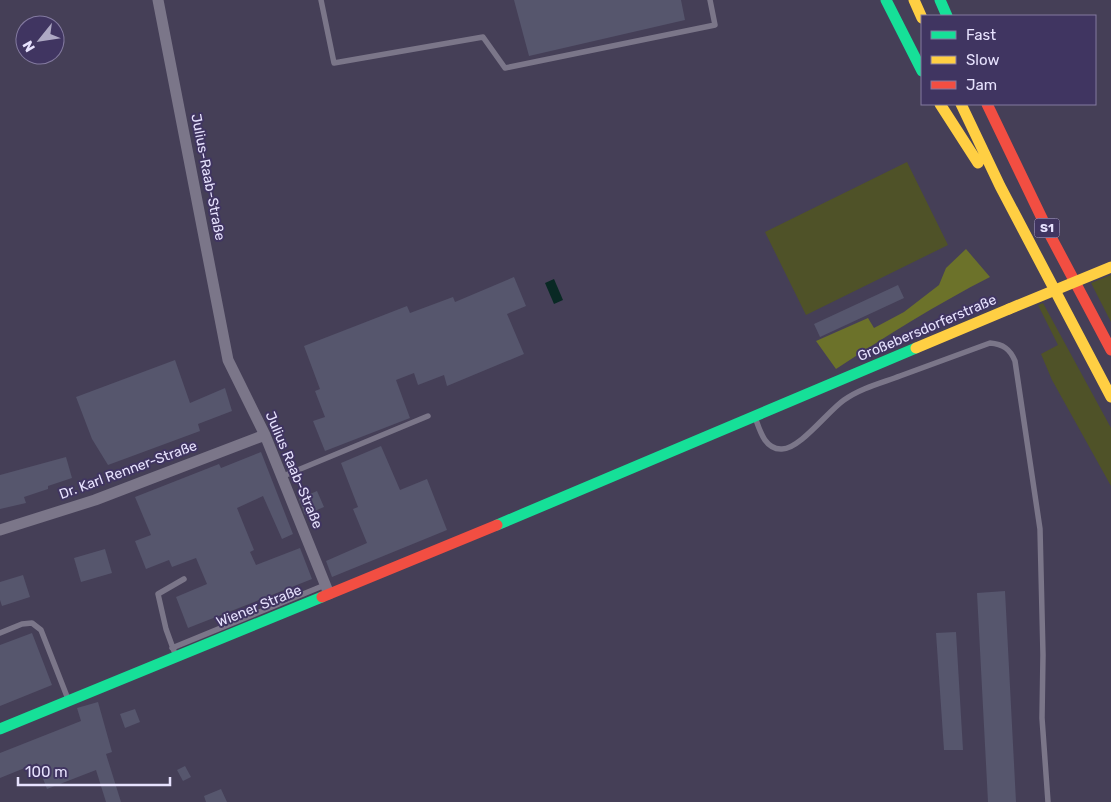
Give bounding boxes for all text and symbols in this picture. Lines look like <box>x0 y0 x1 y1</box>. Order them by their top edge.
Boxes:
north arrow <box>15 15 65 65</box>
legend <box>921 15 1096 105</box>
text: Fast <box>966 26 996 44</box>
text: N <box>19 38 39 55</box>
text: Slow <box>966 51 999 69</box>
text: Jam <box>966 76 997 94</box>
street label: Julius-Raab-Straße <box>187 112 229 242</box>
road number: S1 <box>1034 218 1060 238</box>
street label: Großebersdorferstraße <box>855 291 999 365</box>
street label: Julius Raab-Straße <box>262 409 326 531</box>
street label: Dr. Karl Renner-Straße <box>57 437 199 503</box>
street label: Wiener Straße <box>214 581 304 631</box>
scale bar <box>18 754 170 786</box>
text: 100 m <box>25 763 67 781</box>

